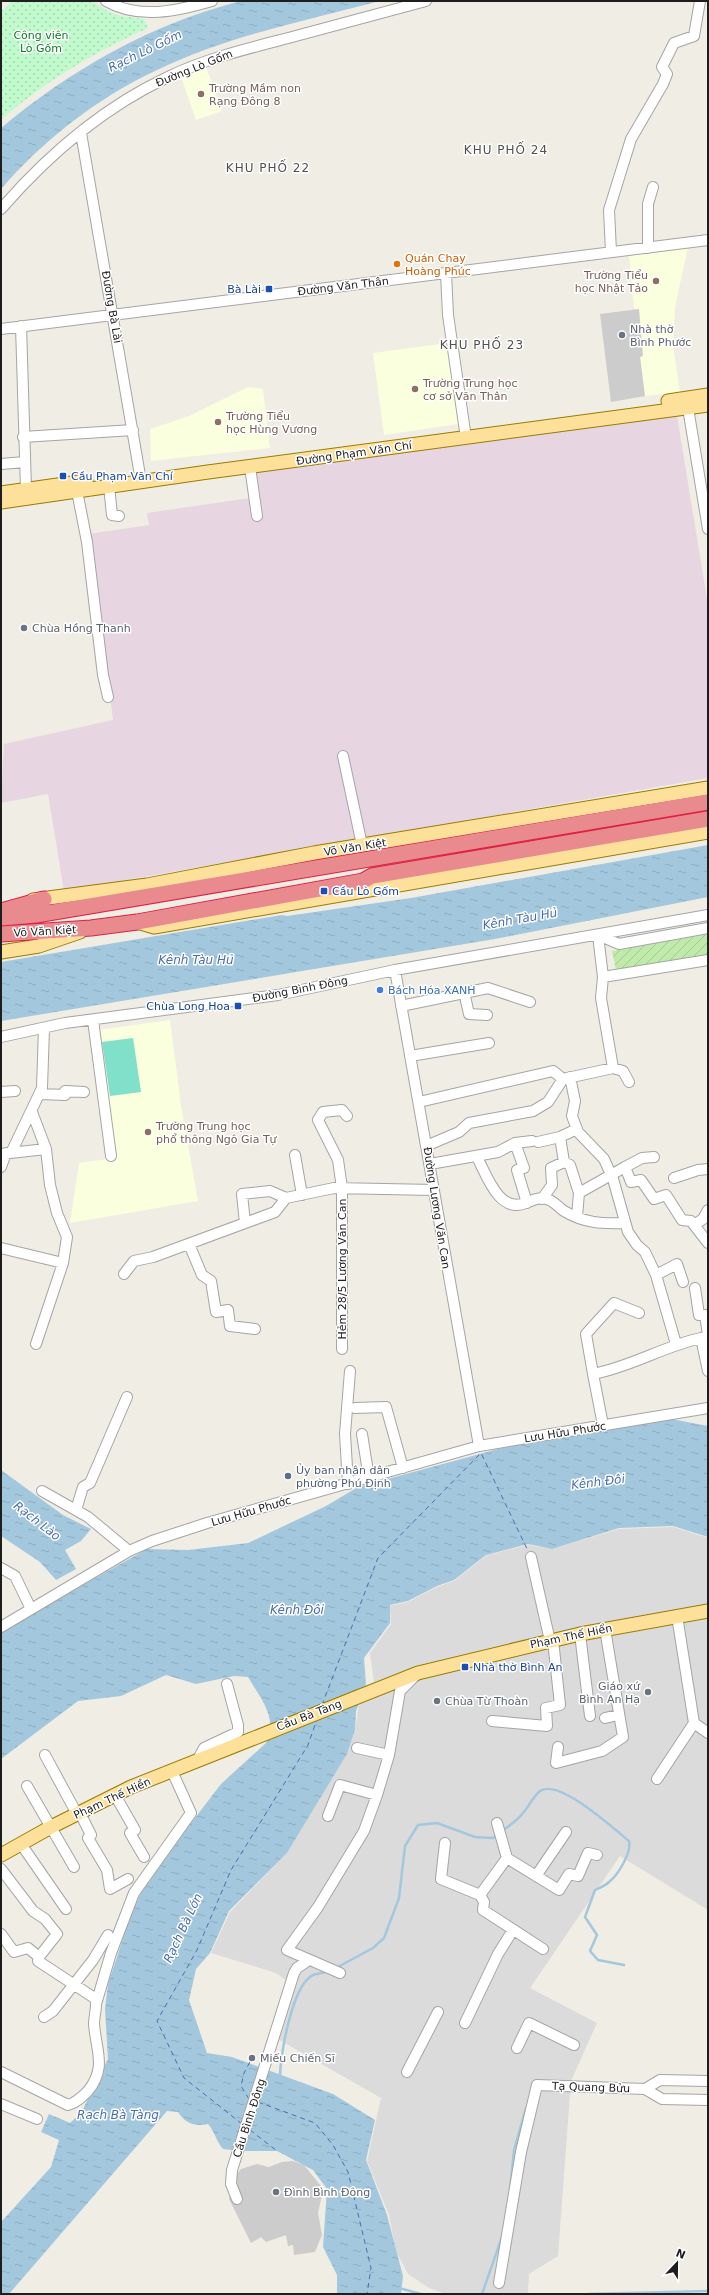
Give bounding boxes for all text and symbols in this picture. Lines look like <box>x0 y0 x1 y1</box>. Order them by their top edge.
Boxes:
water label: Rạch Lò Gốm <box>106 27 184 75</box>
park label: Công viên Lò Gốm <box>13 29 69 55</box>
street label: Đường Lò Gốm <box>154 47 235 90</box>
place label: Trường Mầm non Rạng Đông 8 <box>208 82 301 108</box>
marker: Trường Mầm non Rạng Đông 8 <box>196 89 206 99</box>
district label: KHU PHỐ 24 <box>464 141 548 157</box>
district label: KHU PHỐ 22 <box>226 159 310 175</box>
place label: Quán Chay Hoàng Phúc <box>405 252 471 278</box>
marker: Quán Chay Hoàng Phúc <box>392 259 402 269</box>
place label: Trường Tiểu học Nhật Tảo <box>575 269 648 295</box>
street label: Đường Bà Lài <box>99 270 124 344</box>
street label: Đường Văn Thân <box>297 274 389 299</box>
marker: Trường Tiểu học Nhật Tảo <box>651 276 661 286</box>
place label: Bà Lài <box>227 283 261 296</box>
marker: Bà Lài <box>264 284 274 294</box>
place label: Nhà thờ Bình Phước <box>630 323 691 349</box>
marker: Nhà thờ Bình Phước <box>617 330 627 340</box>
district label: KHU PHỐ 23 <box>440 336 524 352</box>
place label: Trường Trung học cơ sở Văn Thân <box>422 377 518 403</box>
marker: Trường Trung học cơ sở Văn Thân <box>410 384 420 394</box>
place label: Trường Tiểu học Hùng Vương <box>225 410 317 436</box>
marker: Trường Tiểu học Hùng Vương <box>213 417 223 427</box>
street label: Đường Phạm Văn Chí <box>295 439 414 468</box>
place label: Cầu Phạm Văn Chí <box>71 470 174 483</box>
marker: Cầu Phạm Văn Chí <box>58 471 68 481</box>
place label: Chùa Hồng Thanh <box>32 622 131 635</box>
marker: Chùa Hồng Thanh <box>19 623 29 633</box>
street label: Võ Văn Kiệt <box>323 836 388 859</box>
place label: Cầu Lò Gốm <box>332 885 399 898</box>
marker: Cầu Lò Gốm <box>319 886 329 896</box>
water label: Kênh Tàu Hủ <box>482 905 559 932</box>
street label: Võ Văn Kiệt <box>13 923 77 940</box>
water label: Kênh Tàu Hủ <box>158 953 234 967</box>
street label: Đường Bình Đông <box>251 974 349 1005</box>
place label: Bách Hóa XANH <box>388 984 476 997</box>
marker: Bách Hóa XANH <box>375 985 385 995</box>
place label: Chùa Long Hoa <box>146 1000 230 1013</box>
marker: Chùa Long Hoa <box>233 1001 243 1011</box>
place label: Trường Trung học phổ thông Ngô Gia Tự <box>155 1120 278 1146</box>
marker: Trường Trung học phổ thông Ngô Gia Tự <box>143 1127 153 1137</box>
street label: Đường Lương Văn Can <box>420 1146 453 1270</box>
street label: Hẻm 28/5 Lương Văn Can <box>336 1199 349 1339</box>
street label: Lưu Hữu Phước <box>523 1420 607 1445</box>
place label: Ủy ban nhân dân phường Phú Định <box>296 1463 391 1490</box>
marker: Ủy ban nhân dân phường Phú Định <box>283 1471 293 1481</box>
water label: Kênh Đôi <box>570 1472 626 1492</box>
street label: Lưu Hữu Phước <box>210 1494 293 1529</box>
water label: Rạch Lào <box>11 1499 63 1543</box>
water label: Kênh Đôi <box>270 1603 325 1617</box>
street label: Phạm Thế Hiển <box>529 1621 613 1652</box>
place label: Nhà thờ Bình An <box>473 1661 563 1674</box>
marker: Nhà thờ Bình An <box>460 1662 470 1672</box>
place label: Giáo xứ Bình An Hạ <box>579 1680 641 1706</box>
marker: Giáo xứ Bình An Hạ <box>643 1687 653 1697</box>
place label: Chùa Từ Thoàn <box>445 1695 528 1708</box>
marker: Chùa Từ Thoàn <box>432 1696 442 1706</box>
street label: Cầu Bà Tàng <box>275 1697 344 1734</box>
street label: Phạm Thế Hiển <box>72 1775 153 1822</box>
water label: Rạch Bà Lớn <box>161 1891 205 1965</box>
place label: Miếu Chiến Sĩ <box>260 2052 336 2065</box>
marker: Miếu Chiến Sĩ <box>247 2053 257 2063</box>
street label: Cầu Bình Đông <box>231 2077 268 2159</box>
street label: Tạ Quang Bửu <box>551 2080 630 2095</box>
water label: Rạch Bà Tàng <box>77 2108 159 2122</box>
place label: Đình Bình Đông <box>284 2186 370 2199</box>
marker: Đình Bình Đông <box>271 2187 281 2197</box>
north arrow <box>657 2243 697 2283</box>
text: N <box>674 2246 687 2262</box>

